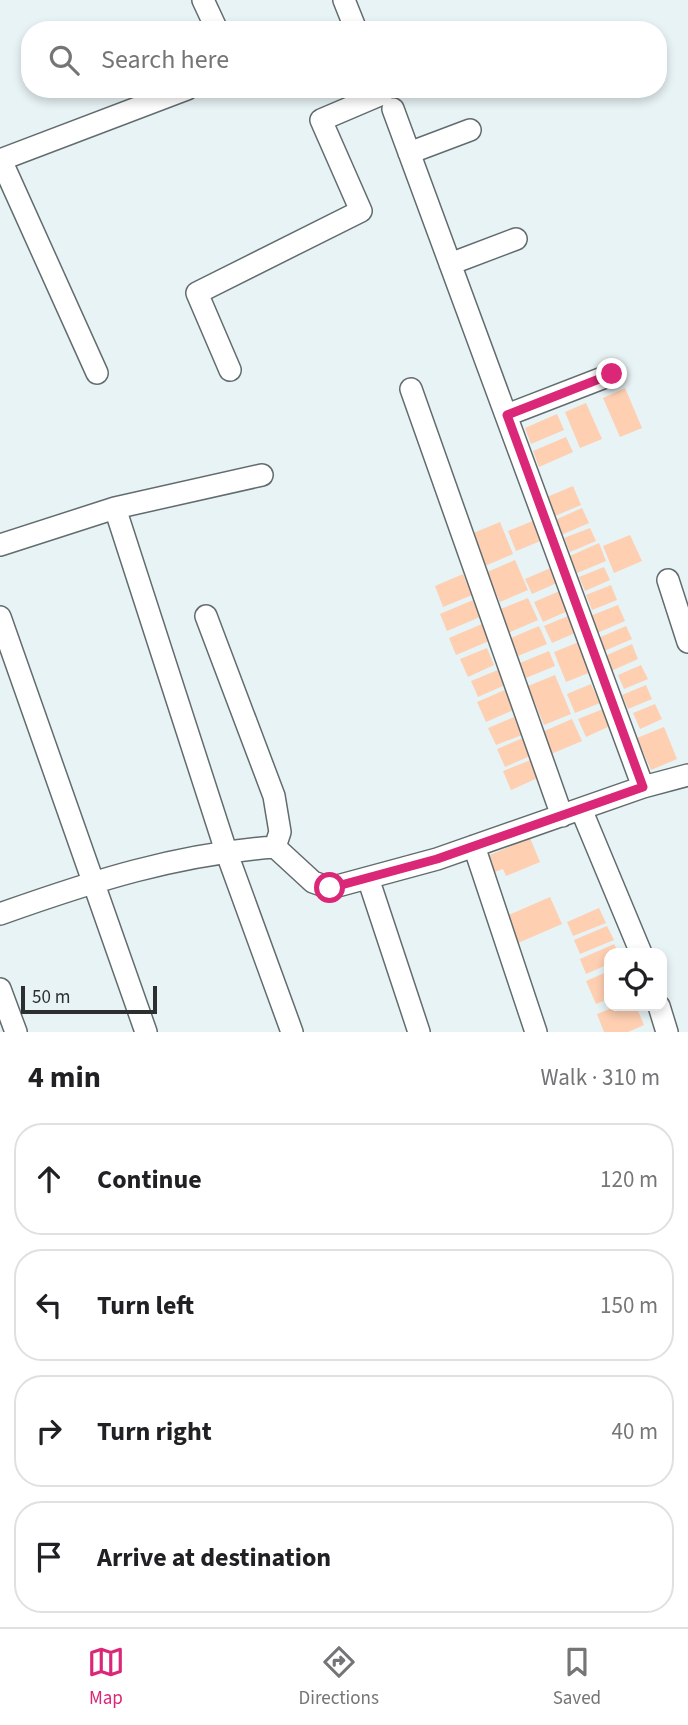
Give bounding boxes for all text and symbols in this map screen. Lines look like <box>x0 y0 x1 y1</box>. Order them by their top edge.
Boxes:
search box <box>21 21 667 98</box>
icon: search <box>45 41 83 79</box>
text: Search here <box>101 41 229 78</box>
route end <box>596 358 627 389</box>
route start <box>314 872 345 903</box>
map controls <box>604 948 667 1011</box>
button: locate <box>604 948 667 1011</box>
scale bar <box>21 983 158 1015</box>
text: 50 m <box>32 984 70 1011</box>
text: 4 min <box>28 1056 101 1099</box>
text: Walk · 310 m <box>541 1061 660 1094</box>
icon: ahead <box>30 1160 68 1198</box>
text: Continue <box>97 1161 202 1198</box>
text: 120 m <box>600 1163 658 1196</box>
icon: left <box>30 1286 68 1324</box>
text: Turn left <box>97 1287 194 1324</box>
text: 150 m <box>600 1289 658 1322</box>
icon: right <box>30 1412 68 1450</box>
text: Turn right <box>97 1413 212 1450</box>
text: 40 m <box>611 1415 658 1448</box>
icon: arrive <box>30 1538 68 1576</box>
text: Arrive at destination <box>97 1539 331 1576</box>
tab: Map <box>87 1643 125 1712</box>
tab: Directions <box>299 1643 379 1712</box>
tab: Saved <box>553 1643 601 1712</box>

